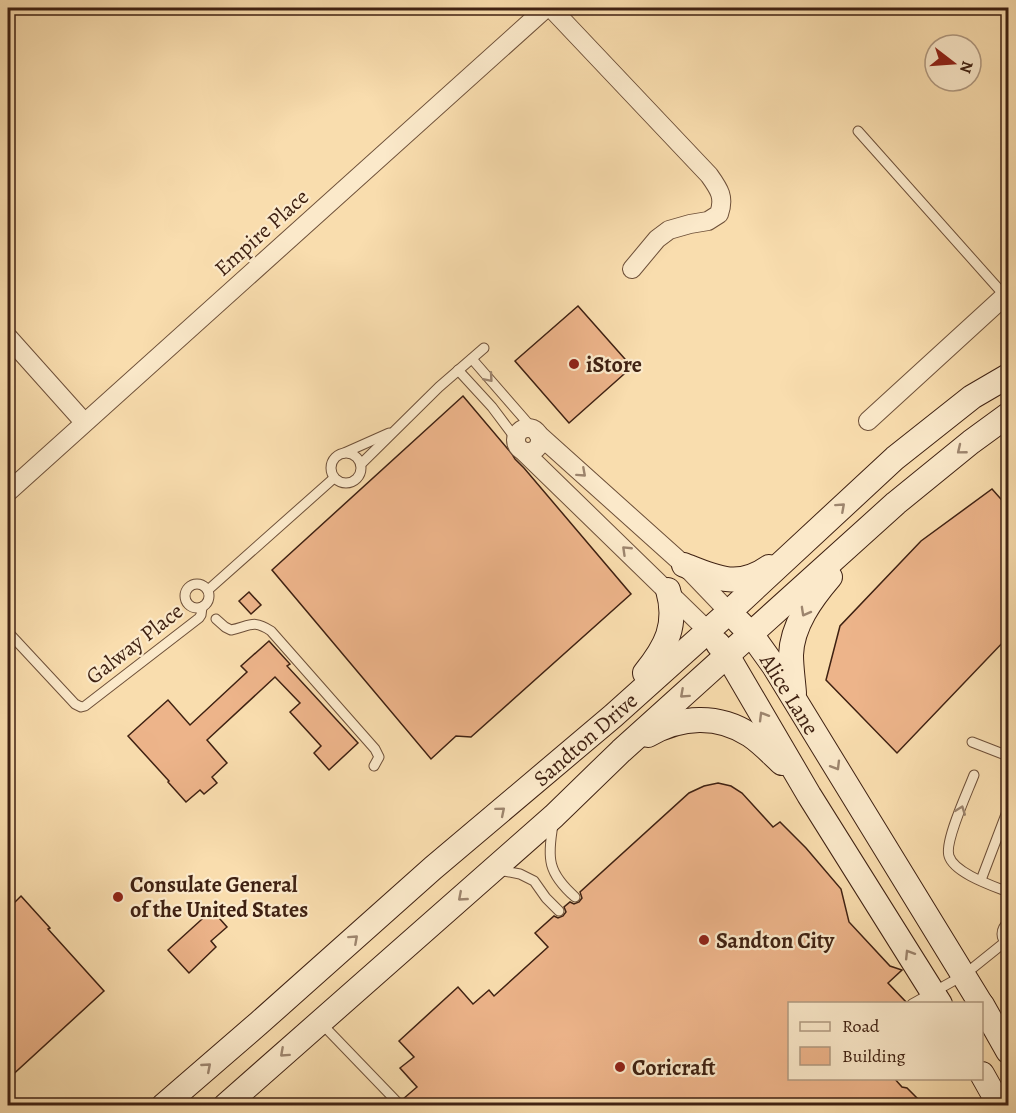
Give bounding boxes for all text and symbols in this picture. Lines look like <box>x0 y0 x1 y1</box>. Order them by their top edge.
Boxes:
north arrow <box>923 33 983 93</box>
text: N <box>954 58 979 76</box>
street label: Empire Place <box>208 182 315 283</box>
place label: iStore <box>586 350 642 380</box>
marker: iStore <box>567 357 581 371</box>
one-way arrow <box>482 371 493 382</box>
one-way arrow <box>957 442 968 453</box>
one-way arrow <box>574 466 585 477</box>
one-way arrow <box>834 503 845 514</box>
one-way arrow <box>622 546 632 557</box>
street label: Galway Place <box>80 596 189 691</box>
one-way arrow <box>801 606 812 617</box>
street label: Alice Lane <box>752 647 826 741</box>
street label: Sandton Drive <box>527 686 644 794</box>
one-way arrow <box>680 687 690 698</box>
one-way arrow <box>759 712 770 722</box>
one-way arrow <box>828 760 839 771</box>
one-way arrow <box>953 805 966 815</box>
one-way arrow <box>494 807 505 818</box>
place label: Consulate General of the United States <box>130 870 308 925</box>
marker: Consulate General of the United States <box>111 890 125 904</box>
one-way arrow <box>458 890 469 901</box>
place label: Sandton City <box>716 926 835 956</box>
marker: Sandton City <box>697 933 711 947</box>
one-way arrow <box>347 935 358 946</box>
one-way arrow <box>905 950 916 961</box>
legend <box>788 1002 983 1080</box>
text: Road <box>842 1014 880 1038</box>
text: Building <box>842 1044 906 1068</box>
one-way arrow <box>280 1046 291 1057</box>
place label: Coricraft <box>632 1053 716 1083</box>
marker: Coricraft <box>613 1060 627 1074</box>
one-way arrow <box>200 1064 211 1075</box>

